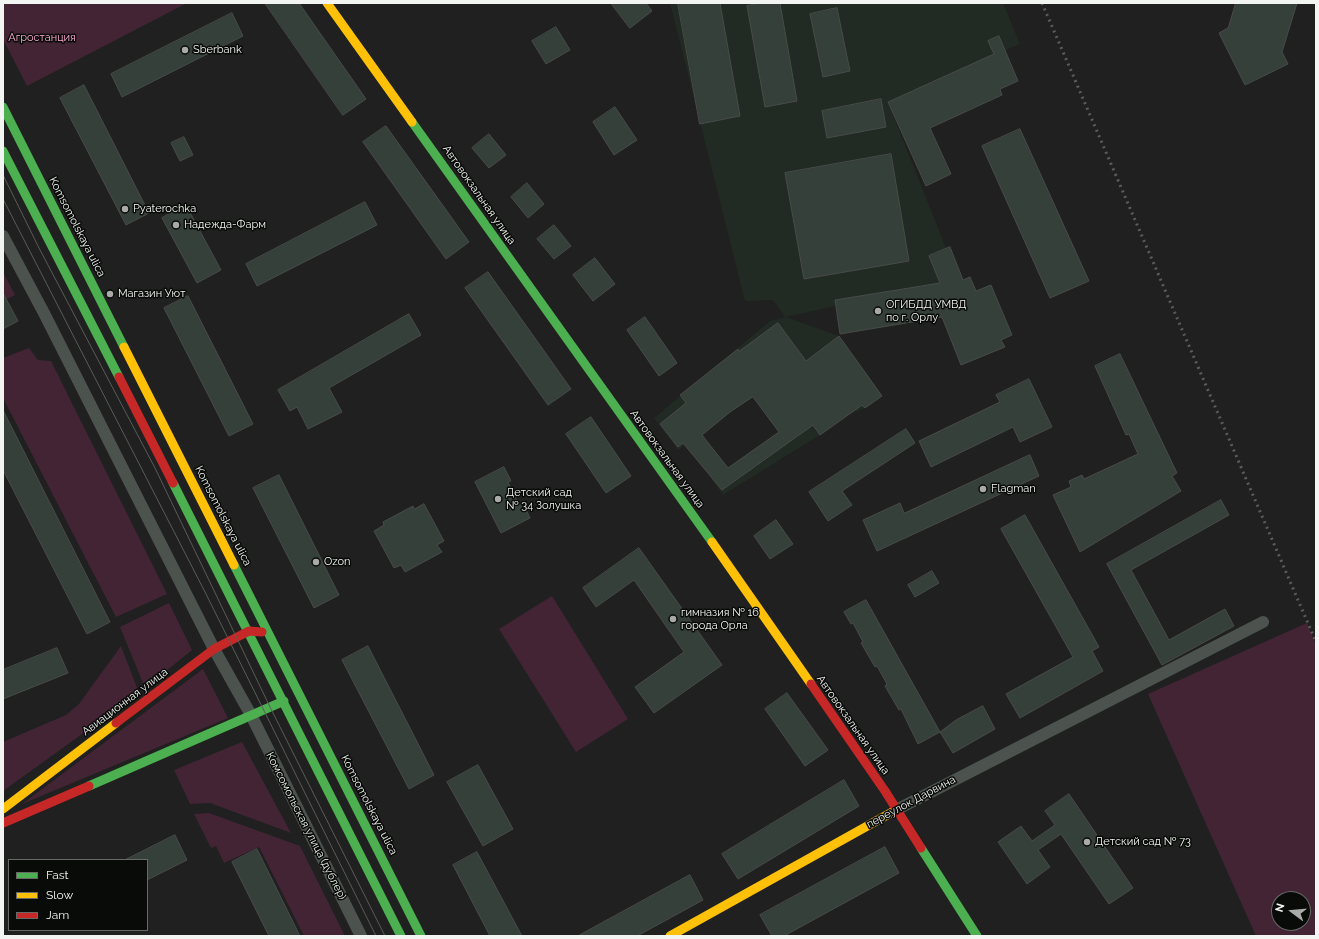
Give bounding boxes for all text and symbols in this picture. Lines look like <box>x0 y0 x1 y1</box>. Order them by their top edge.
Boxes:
park label: Агростанция <box>8 31 76 45</box>
place label: Sberbank <box>193 43 242 57</box>
marker: Sberbank <box>180 45 190 55</box>
street label: Автовокзальная улица <box>440 143 518 247</box>
street label: Komsomolskaya ulica <box>46 175 108 279</box>
place label: Pyaterochka <box>133 202 196 216</box>
marker: Pyaterochka <box>120 204 130 214</box>
place label: Надежда-Фарм <box>184 218 266 232</box>
marker: Надежда-Фарм <box>171 220 181 230</box>
place label: Магазин Уют <box>118 287 185 301</box>
marker: Магазин Уют <box>105 289 115 299</box>
place label: ОГИБДД УМВД по г. Орлу <box>886 298 967 324</box>
marker: ОГИБДД УМВД по г. Орлу <box>873 306 883 316</box>
street label: Автовокзальная улица <box>627 407 707 511</box>
street label: Komsomolskaya ulica <box>192 464 254 568</box>
place label: Flagman <box>991 482 1036 496</box>
marker: Flagman <box>978 484 988 494</box>
place label: Детский сад № 34 Золушка <box>506 486 581 512</box>
marker: Детский сад № 34 Золушка <box>493 494 503 504</box>
place label: Ozon <box>324 555 351 569</box>
marker: Ozon <box>311 557 321 567</box>
place label: гимназия № 16 города Орла <box>681 606 759 632</box>
marker: гимназия № 16 города Орла <box>668 614 678 624</box>
street label: Авиационная улица <box>80 666 170 738</box>
street label: Автовокзальная улица <box>814 673 892 777</box>
street label: Комсомольская улица (дублер) <box>263 750 349 902</box>
street label: Komsomolskaya ulica <box>338 753 400 857</box>
street label: переулок Дарвина <box>864 773 958 831</box>
place label: Детский сад № 73 <box>1095 835 1191 849</box>
marker: Детский сад № 73 <box>1082 837 1092 847</box>
legend <box>8 859 148 931</box>
text: Fast <box>46 868 69 882</box>
text: Slow <box>46 888 73 902</box>
north arrow <box>1271 891 1311 931</box>
text: N <box>1273 902 1287 914</box>
text: Jam <box>46 908 69 922</box>

